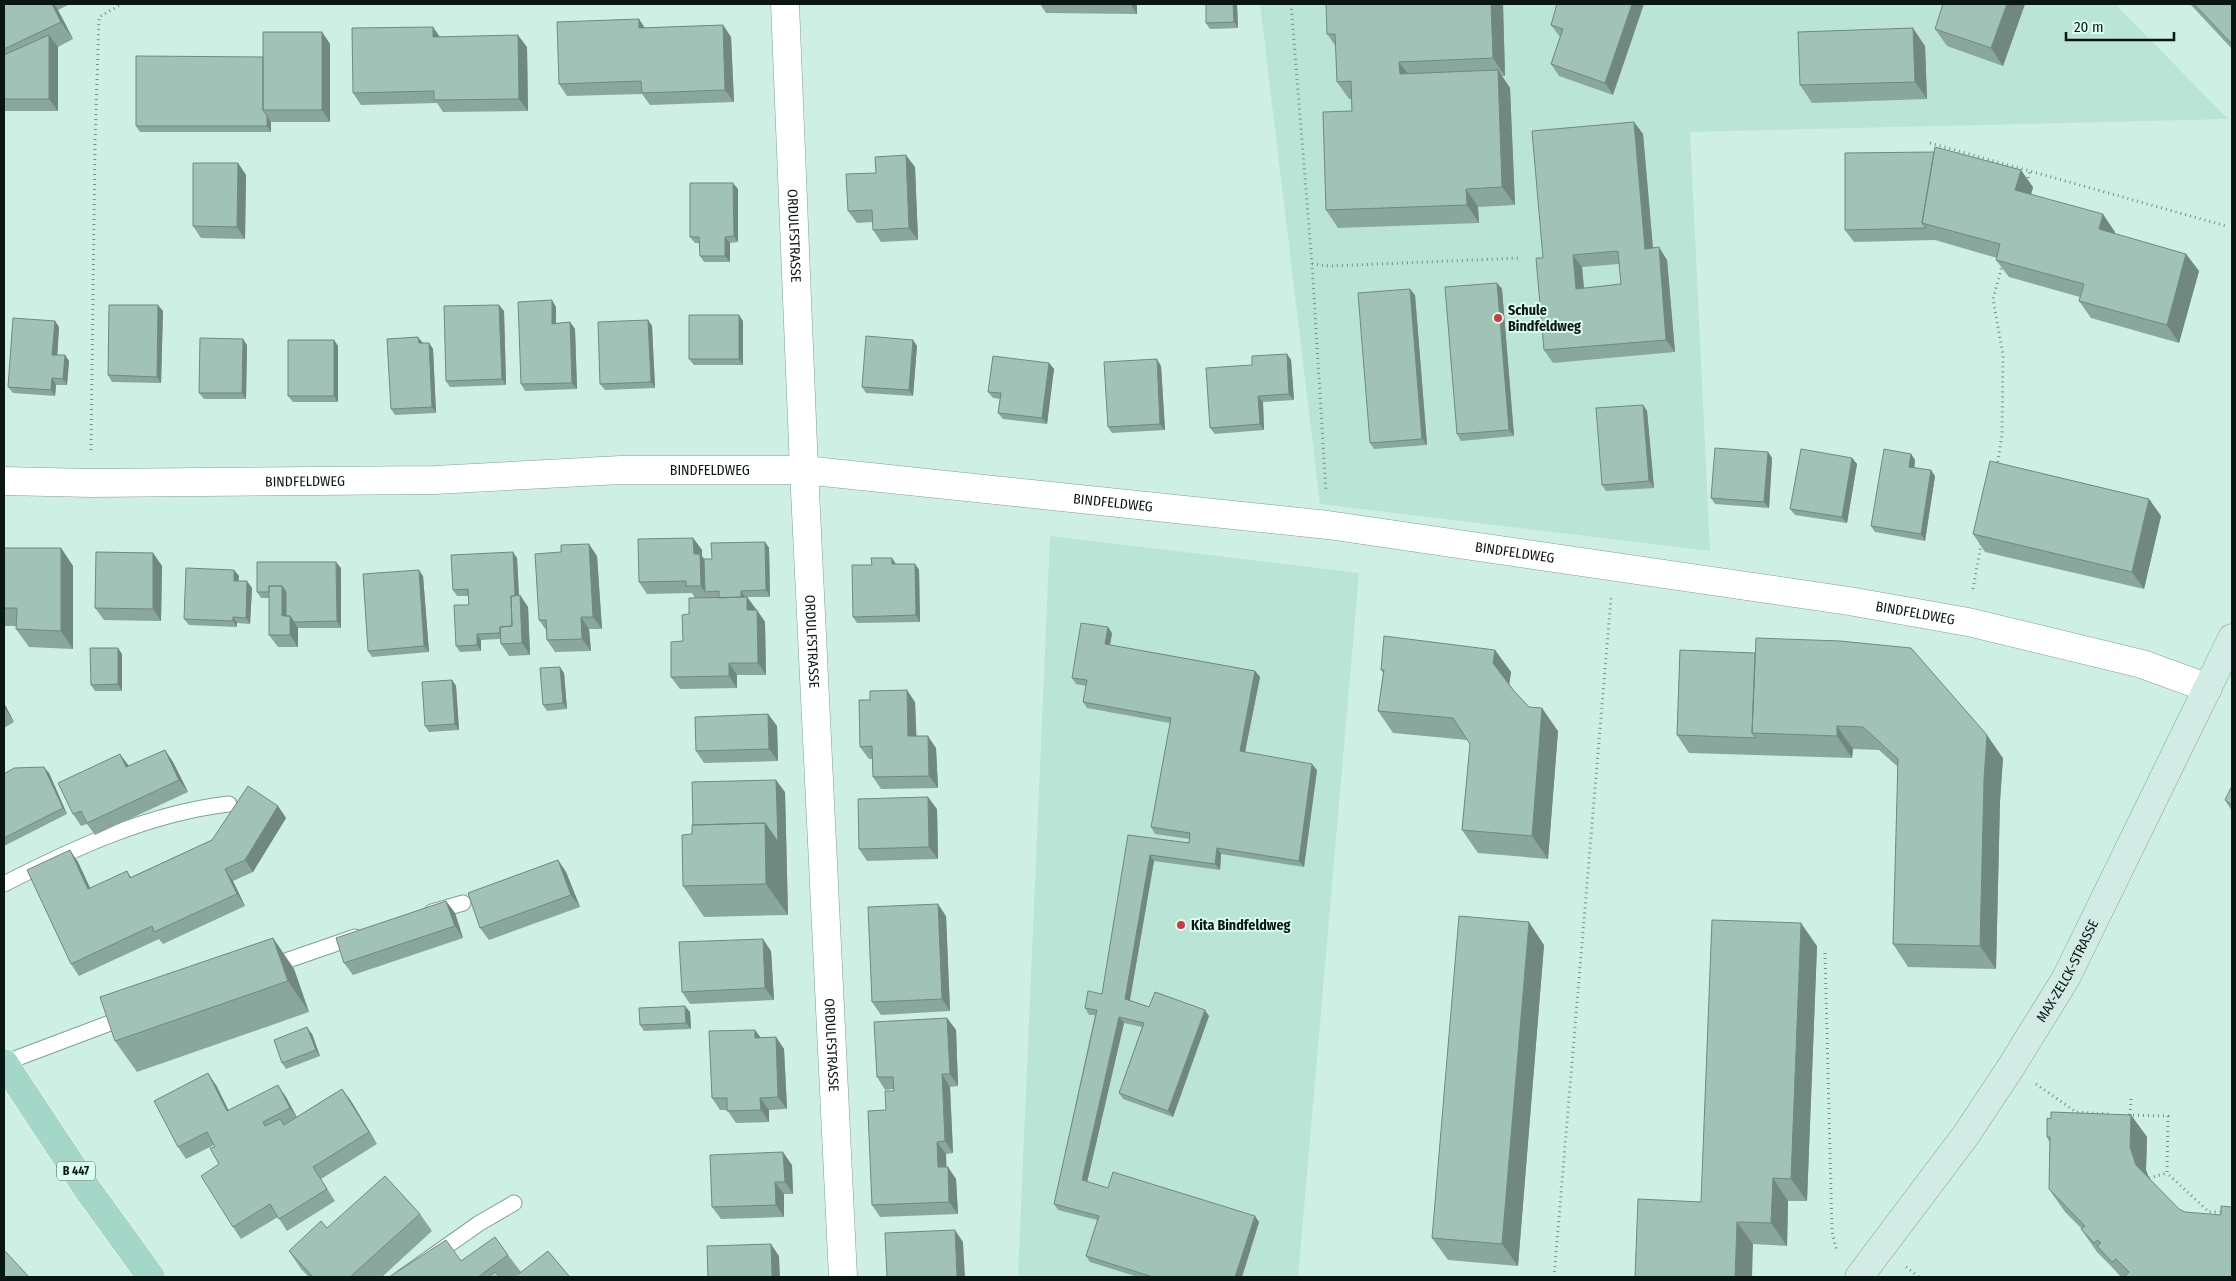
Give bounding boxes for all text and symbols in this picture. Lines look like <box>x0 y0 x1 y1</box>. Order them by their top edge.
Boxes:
scale bar <box>2066 10 2174 42</box>
text: 20 m <box>2074 18 2104 36</box>
street label: ORDULFSTRASSE <box>784 189 805 283</box>
place label: Schule Bindfeldweg <box>1508 302 1581 335</box>
marker: Schule Bindfeldweg <box>1492 312 1504 324</box>
street label: BINDFELDWEG <box>670 462 750 479</box>
street label: BINDFELDWEG <box>265 472 345 490</box>
street label: BINDFELDWEG <box>1072 490 1154 515</box>
street label: BINDFELDWEG <box>1474 538 1556 566</box>
street label: ORDULFSTRASSE <box>802 594 823 689</box>
street label: BINDFELDWEG <box>1874 597 1956 628</box>
street label: MAX-ZELCK-STRASSE <box>2032 916 2102 1025</box>
place label: Kita Bindfeldweg <box>1191 917 1290 934</box>
marker: Kita Bindfeldweg <box>1175 919 1187 931</box>
street label: ORDULFSTRASSE <box>821 998 843 1092</box>
road number: B 447 <box>57 1162 95 1180</box>

